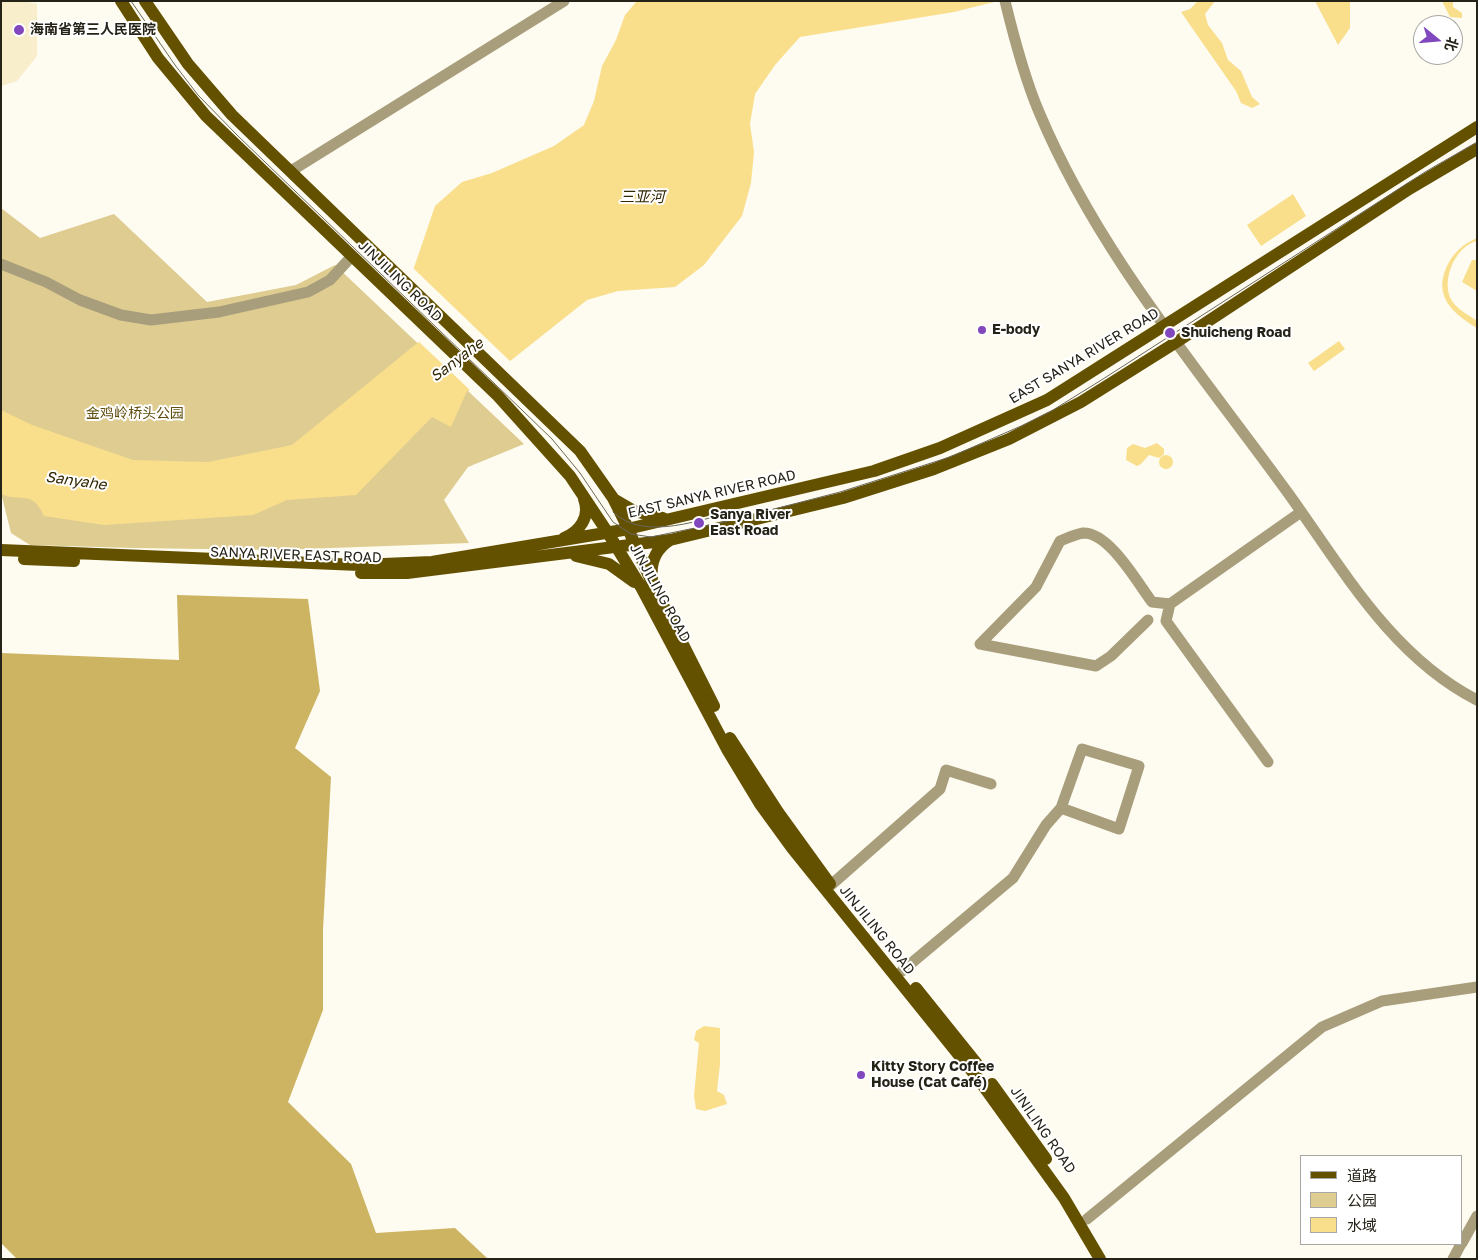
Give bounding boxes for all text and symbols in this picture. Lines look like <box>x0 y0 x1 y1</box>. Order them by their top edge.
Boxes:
north arrow <box>1413 15 1463 65</box>
place label: 海南省第三人民医院 <box>30 22 156 38</box>
marker: 海南省第三人民医院 <box>12 23 26 37</box>
text: 北 <box>1442 35 1462 53</box>
water label: 三亚河 <box>620 188 664 206</box>
street label: JINJILING ROAD <box>355 237 445 325</box>
street label: EAST SANYA RIVER ROAD <box>1006 305 1162 407</box>
place label: E-body <box>992 322 1040 338</box>
marker: E-body <box>976 324 988 336</box>
place label: Shuicheng Road <box>1181 325 1291 341</box>
marker: Shuicheng Road <box>1163 326 1177 340</box>
water label: Sanyahe <box>427 334 487 386</box>
park label: 金鸡岭桥头公园 <box>86 406 184 422</box>
street label: EAST SANYA RIVER ROAD <box>626 467 798 521</box>
water label: Sanyahe <box>44 468 108 494</box>
place label: Sanya River East Road <box>710 507 791 540</box>
marker: Sanya River East Road <box>692 516 706 530</box>
street label: JINJILING ROAD <box>626 541 694 645</box>
street label: SANYA RIVER EAST ROAD <box>210 544 382 566</box>
street label: JINJILING ROAD <box>836 882 918 978</box>
place label: Kitty Story Coffee House (Cat Café) <box>871 1059 994 1092</box>
marker: Kitty Story Coffee House (Cat Café) <box>855 1069 867 1081</box>
street label: JINILING ROAD <box>1007 1083 1079 1177</box>
legend <box>1300 1155 1463 1245</box>
text: 道路 <box>1347 1166 1377 1184</box>
text: 公园 <box>1347 1191 1377 1209</box>
text: 水域 <box>1347 1216 1377 1234</box>

